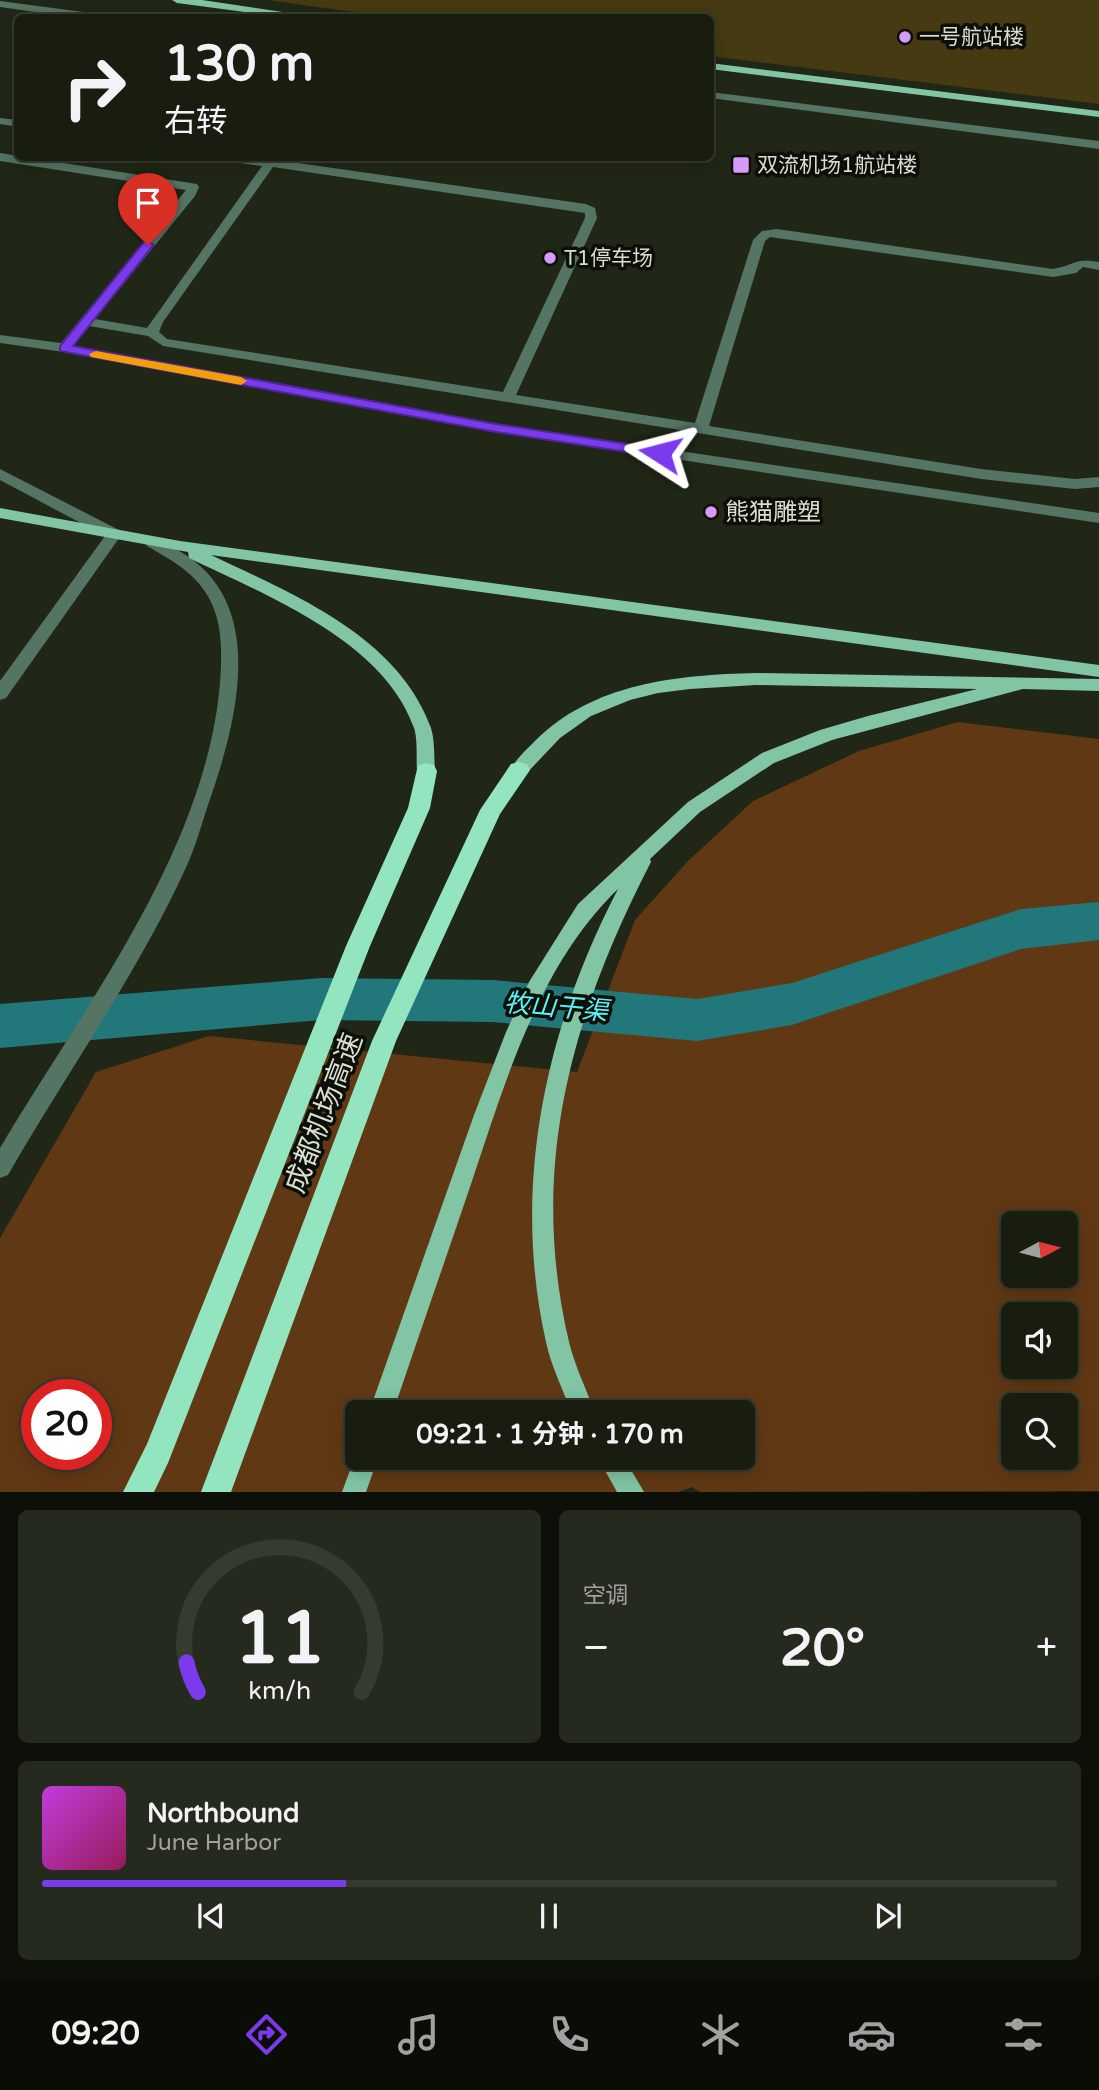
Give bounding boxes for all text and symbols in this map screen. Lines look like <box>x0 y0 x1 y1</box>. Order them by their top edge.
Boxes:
place label: 一号航站楼 <box>919 25 1024 50</box>
marker: 一号航站楼 <box>897 29 913 45</box>
text: 130 m <box>164 35 314 94</box>
icon: right <box>49 42 140 133</box>
text: 右转 <box>164 103 228 141</box>
place label: 双流机场1航站楼 <box>757 153 917 178</box>
marker: 双流机场1航站楼 <box>731 155 751 175</box>
pin <box>118 173 178 245</box>
icon: arrive <box>129 184 167 222</box>
place label: T1停车场 <box>564 246 653 271</box>
marker: T1停车场 <box>542 250 558 266</box>
position arrow <box>623 416 697 490</box>
place label: 熊猫雕塑 <box>725 498 821 527</box>
marker: 熊猫雕塑 <box>703 504 719 520</box>
water label: 牧山干渠 <box>503 987 613 1027</box>
street label: 成都机场高速 <box>278 1028 370 1198</box>
north arrow <box>1001 1211 1078 1288</box>
map controls <box>1001 1211 1078 1470</box>
button: sound <box>1001 1302 1078 1379</box>
speed limit sign: 20 <box>21 1379 112 1470</box>
button: search <box>1001 1393 1078 1470</box>
text: 09:21 · 1 分钟 · 170 m <box>416 1419 684 1450</box>
text: 空调 <box>583 1582 629 1610</box>
text: 11 <box>234 1596 325 1684</box>
text: 20° <box>780 1617 865 1680</box>
text: − <box>583 1625 610 1671</box>
text: + <box>1036 1625 1057 1671</box>
text: km/h <box>248 1676 311 1706</box>
text: Northbound <box>147 1798 299 1829</box>
text: June Harbor <box>147 1829 281 1857</box>
icon: previous <box>192 1897 230 1935</box>
icon: pause <box>530 1897 568 1935</box>
icon: next <box>869 1897 907 1935</box>
icon: directions <box>242 2010 291 2059</box>
icon: music <box>394 2010 443 2059</box>
icon: phone <box>545 2010 594 2059</box>
icon: climate <box>696 2010 745 2059</box>
icon: car <box>847 2010 896 2059</box>
icon: filters <box>999 2010 1048 2059</box>
text: 09:20 <box>51 2015 140 2053</box>

